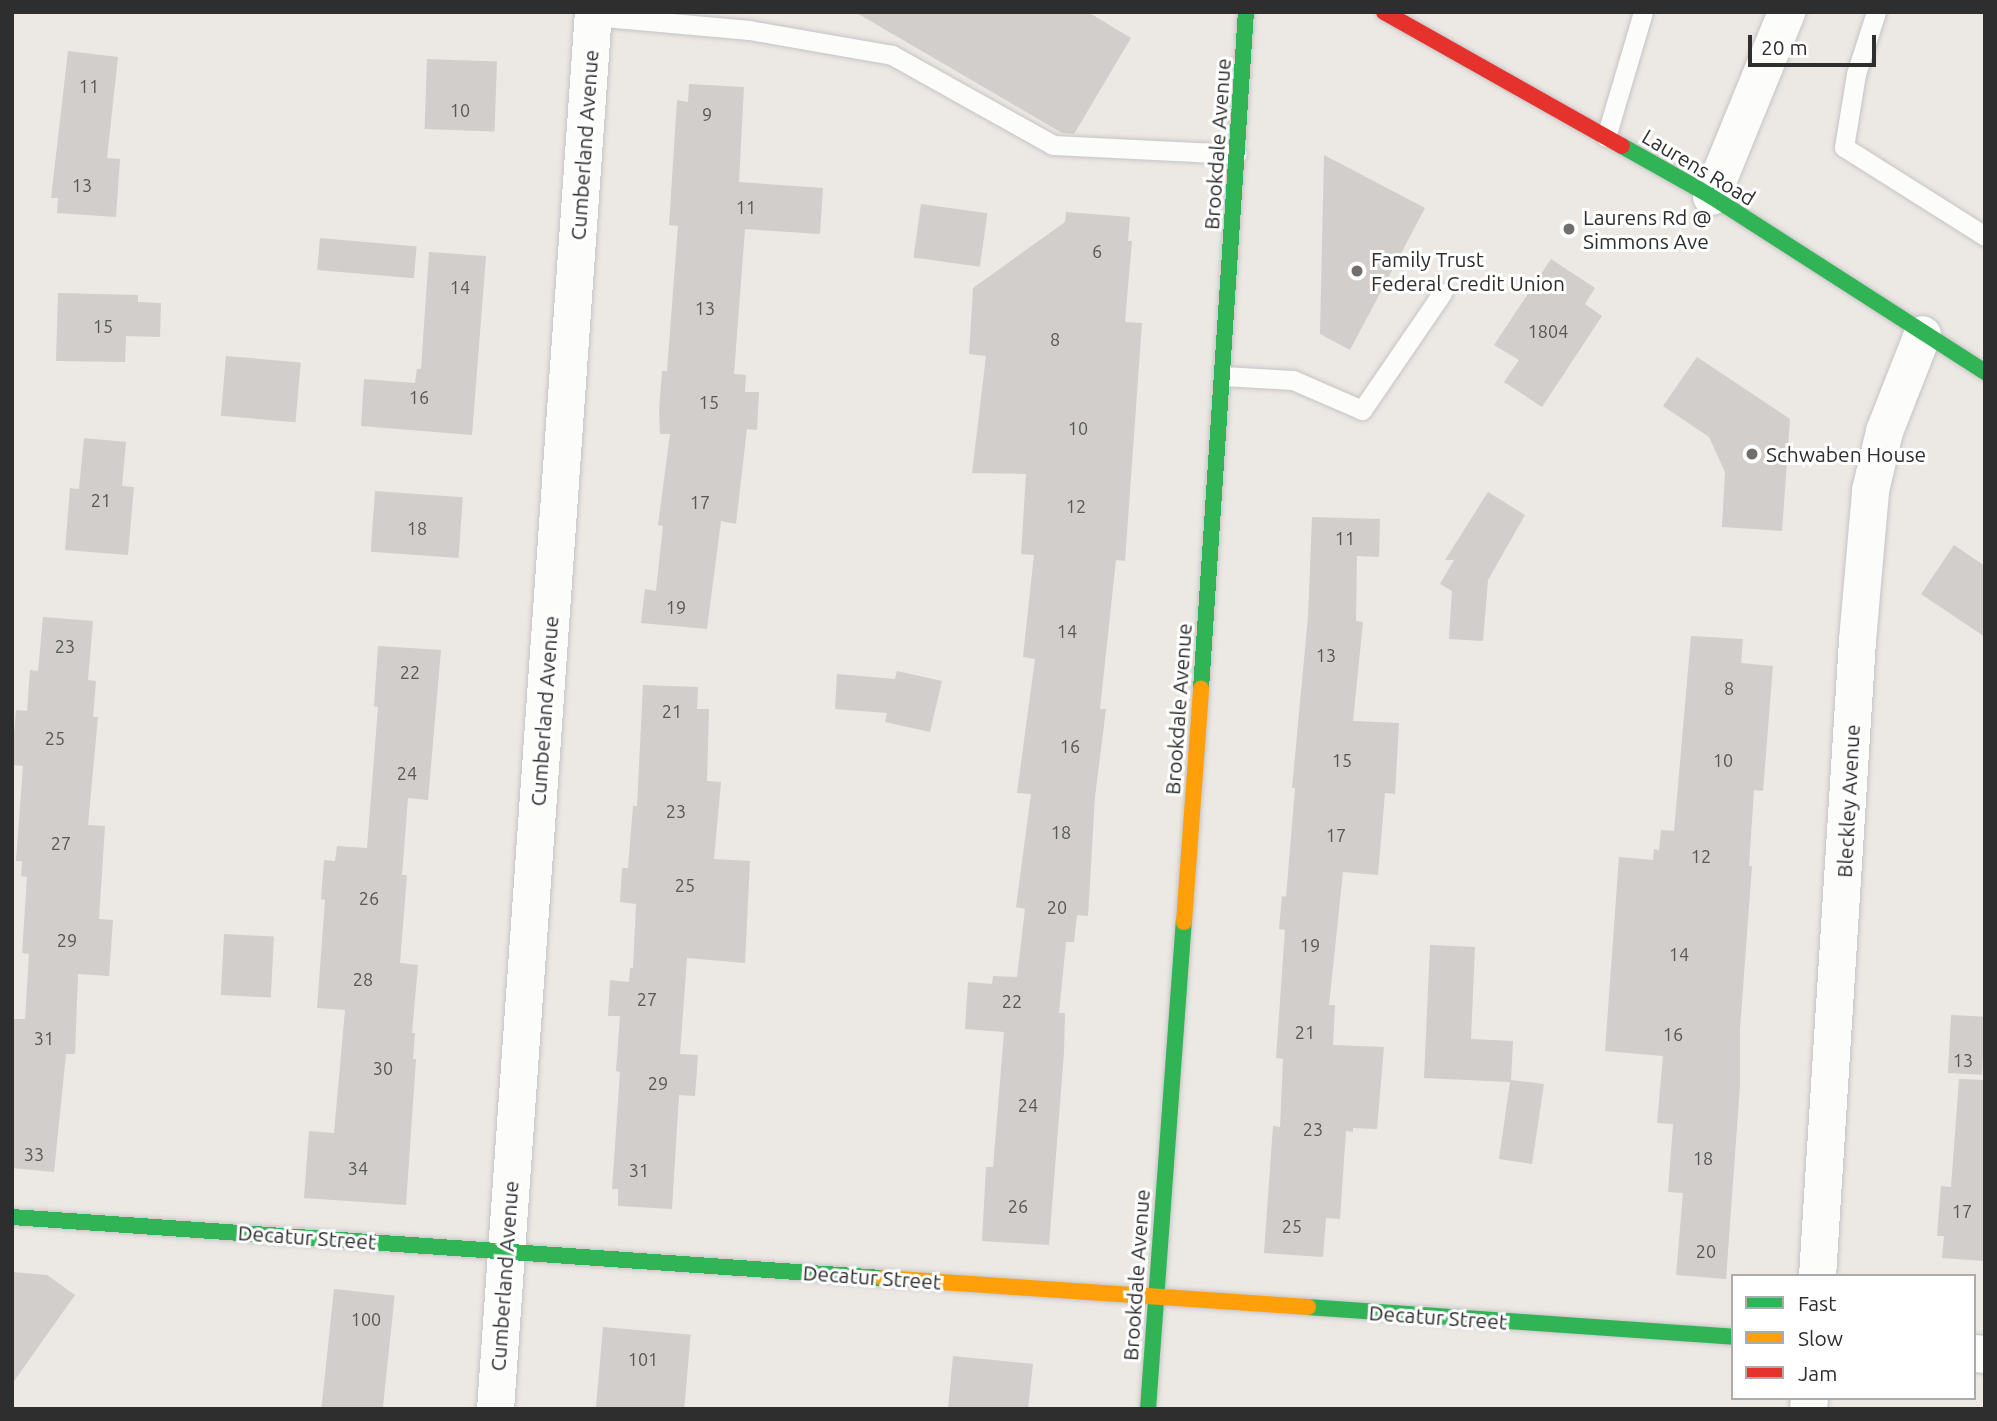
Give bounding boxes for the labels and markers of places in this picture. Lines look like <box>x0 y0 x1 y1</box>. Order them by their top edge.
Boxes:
place label: Laurens Rd @ Simmons Ave <box>1583 204 1712 254</box>
marker: Laurens Rd @ Simmons Ave <box>1561 221 1577 237</box>
place label: Family Trust Federal Credit Union <box>1371 246 1565 296</box>
marker: Family Trust Federal Credit Union <box>1349 263 1365 279</box>
place label: Schwaben House <box>1766 441 1926 467</box>
marker: Schwaben House <box>1744 446 1760 462</box>

